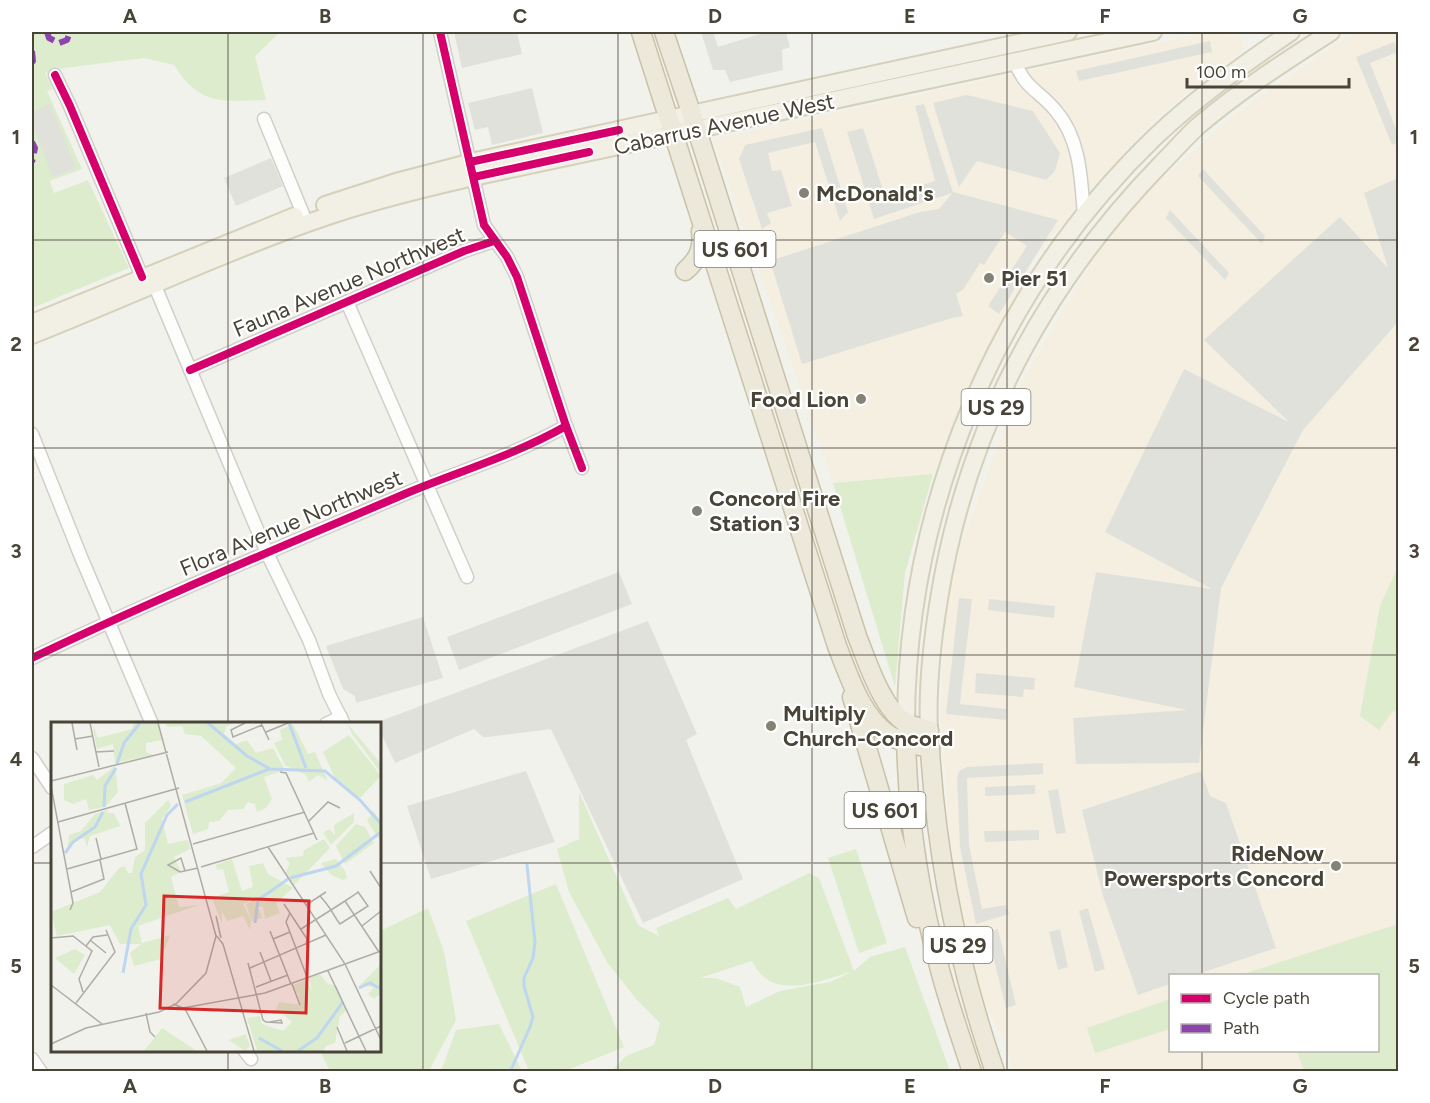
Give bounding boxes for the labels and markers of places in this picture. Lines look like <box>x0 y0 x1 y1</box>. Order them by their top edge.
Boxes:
place label: McDonald's <box>816 180 933 207</box>
marker: McDonald's <box>797 186 811 200</box>
place label: Pier 51 <box>1001 265 1068 292</box>
marker: Pier 51 <box>982 271 996 285</box>
place label: Food Lion <box>750 386 849 413</box>
marker: Food Lion <box>854 392 868 406</box>
place label: Concord Fire Station 3 <box>709 485 840 537</box>
marker: Concord Fire Station 3 <box>690 504 704 518</box>
place label: Multiply Church-Concord <box>783 700 953 752</box>
marker: Multiply Church-Concord <box>764 719 778 733</box>
place label: RideNow Powersports Concord <box>1104 840 1325 892</box>
marker: RideNow Powersports Concord <box>1329 859 1343 873</box>

